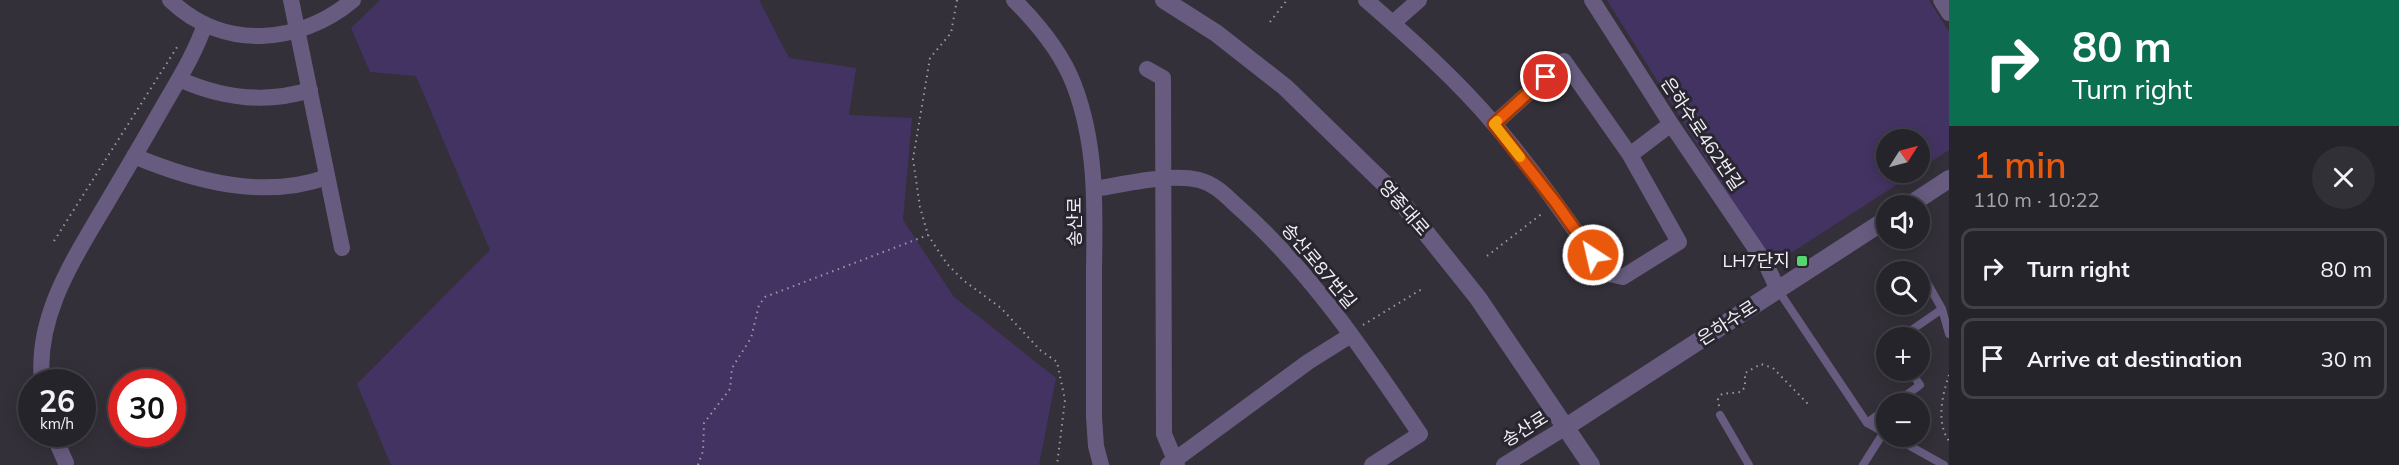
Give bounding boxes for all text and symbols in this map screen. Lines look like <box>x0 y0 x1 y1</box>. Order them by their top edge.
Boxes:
text: 80 m <box>2072 20 2172 73</box>
icon: right <box>1973 24 2051 102</box>
pin <box>1520 51 1571 102</box>
icon: arrive <box>1529 60 1562 93</box>
text: Turn right <box>2072 72 2192 106</box>
street label: 은하수로462번길 <box>1656 73 1749 195</box>
north arrow <box>1876 129 1930 183</box>
map controls <box>1876 129 1930 447</box>
text: 1 min <box>1973 142 2067 187</box>
button: close <box>2312 146 2375 209</box>
street label: 영종대로 <box>1374 175 1435 240</box>
text: 110 m · 10:22 <box>1973 187 2099 212</box>
button: sound <box>1876 195 1930 249</box>
street label: 송산로 <box>1063 197 1086 247</box>
street label: 송산로87번길 <box>1277 218 1362 313</box>
position arrow <box>1561 223 1625 287</box>
place label: LH7단지 <box>1722 249 1790 272</box>
icon: right <box>1976 252 2009 285</box>
marker: LH7단지 <box>1795 254 1809 268</box>
text: Turn right <box>2027 255 2130 283</box>
text: 80 m <box>2321 255 2372 283</box>
button: search <box>1876 261 1930 315</box>
street label: 은하수로 <box>1693 295 1761 350</box>
button: + <box>1876 327 1930 381</box>
icon: arrive <box>1976 342 2009 375</box>
text: Arrive at destination <box>2027 345 2242 373</box>
text: 30 m <box>2321 345 2372 373</box>
speed limit sign: 30 <box>108 369 186 447</box>
text: 26 <box>39 382 75 420</box>
button: − <box>1876 393 1930 447</box>
street label: 송산로 <box>1498 406 1552 451</box>
text: km/h <box>40 414 74 433</box>

